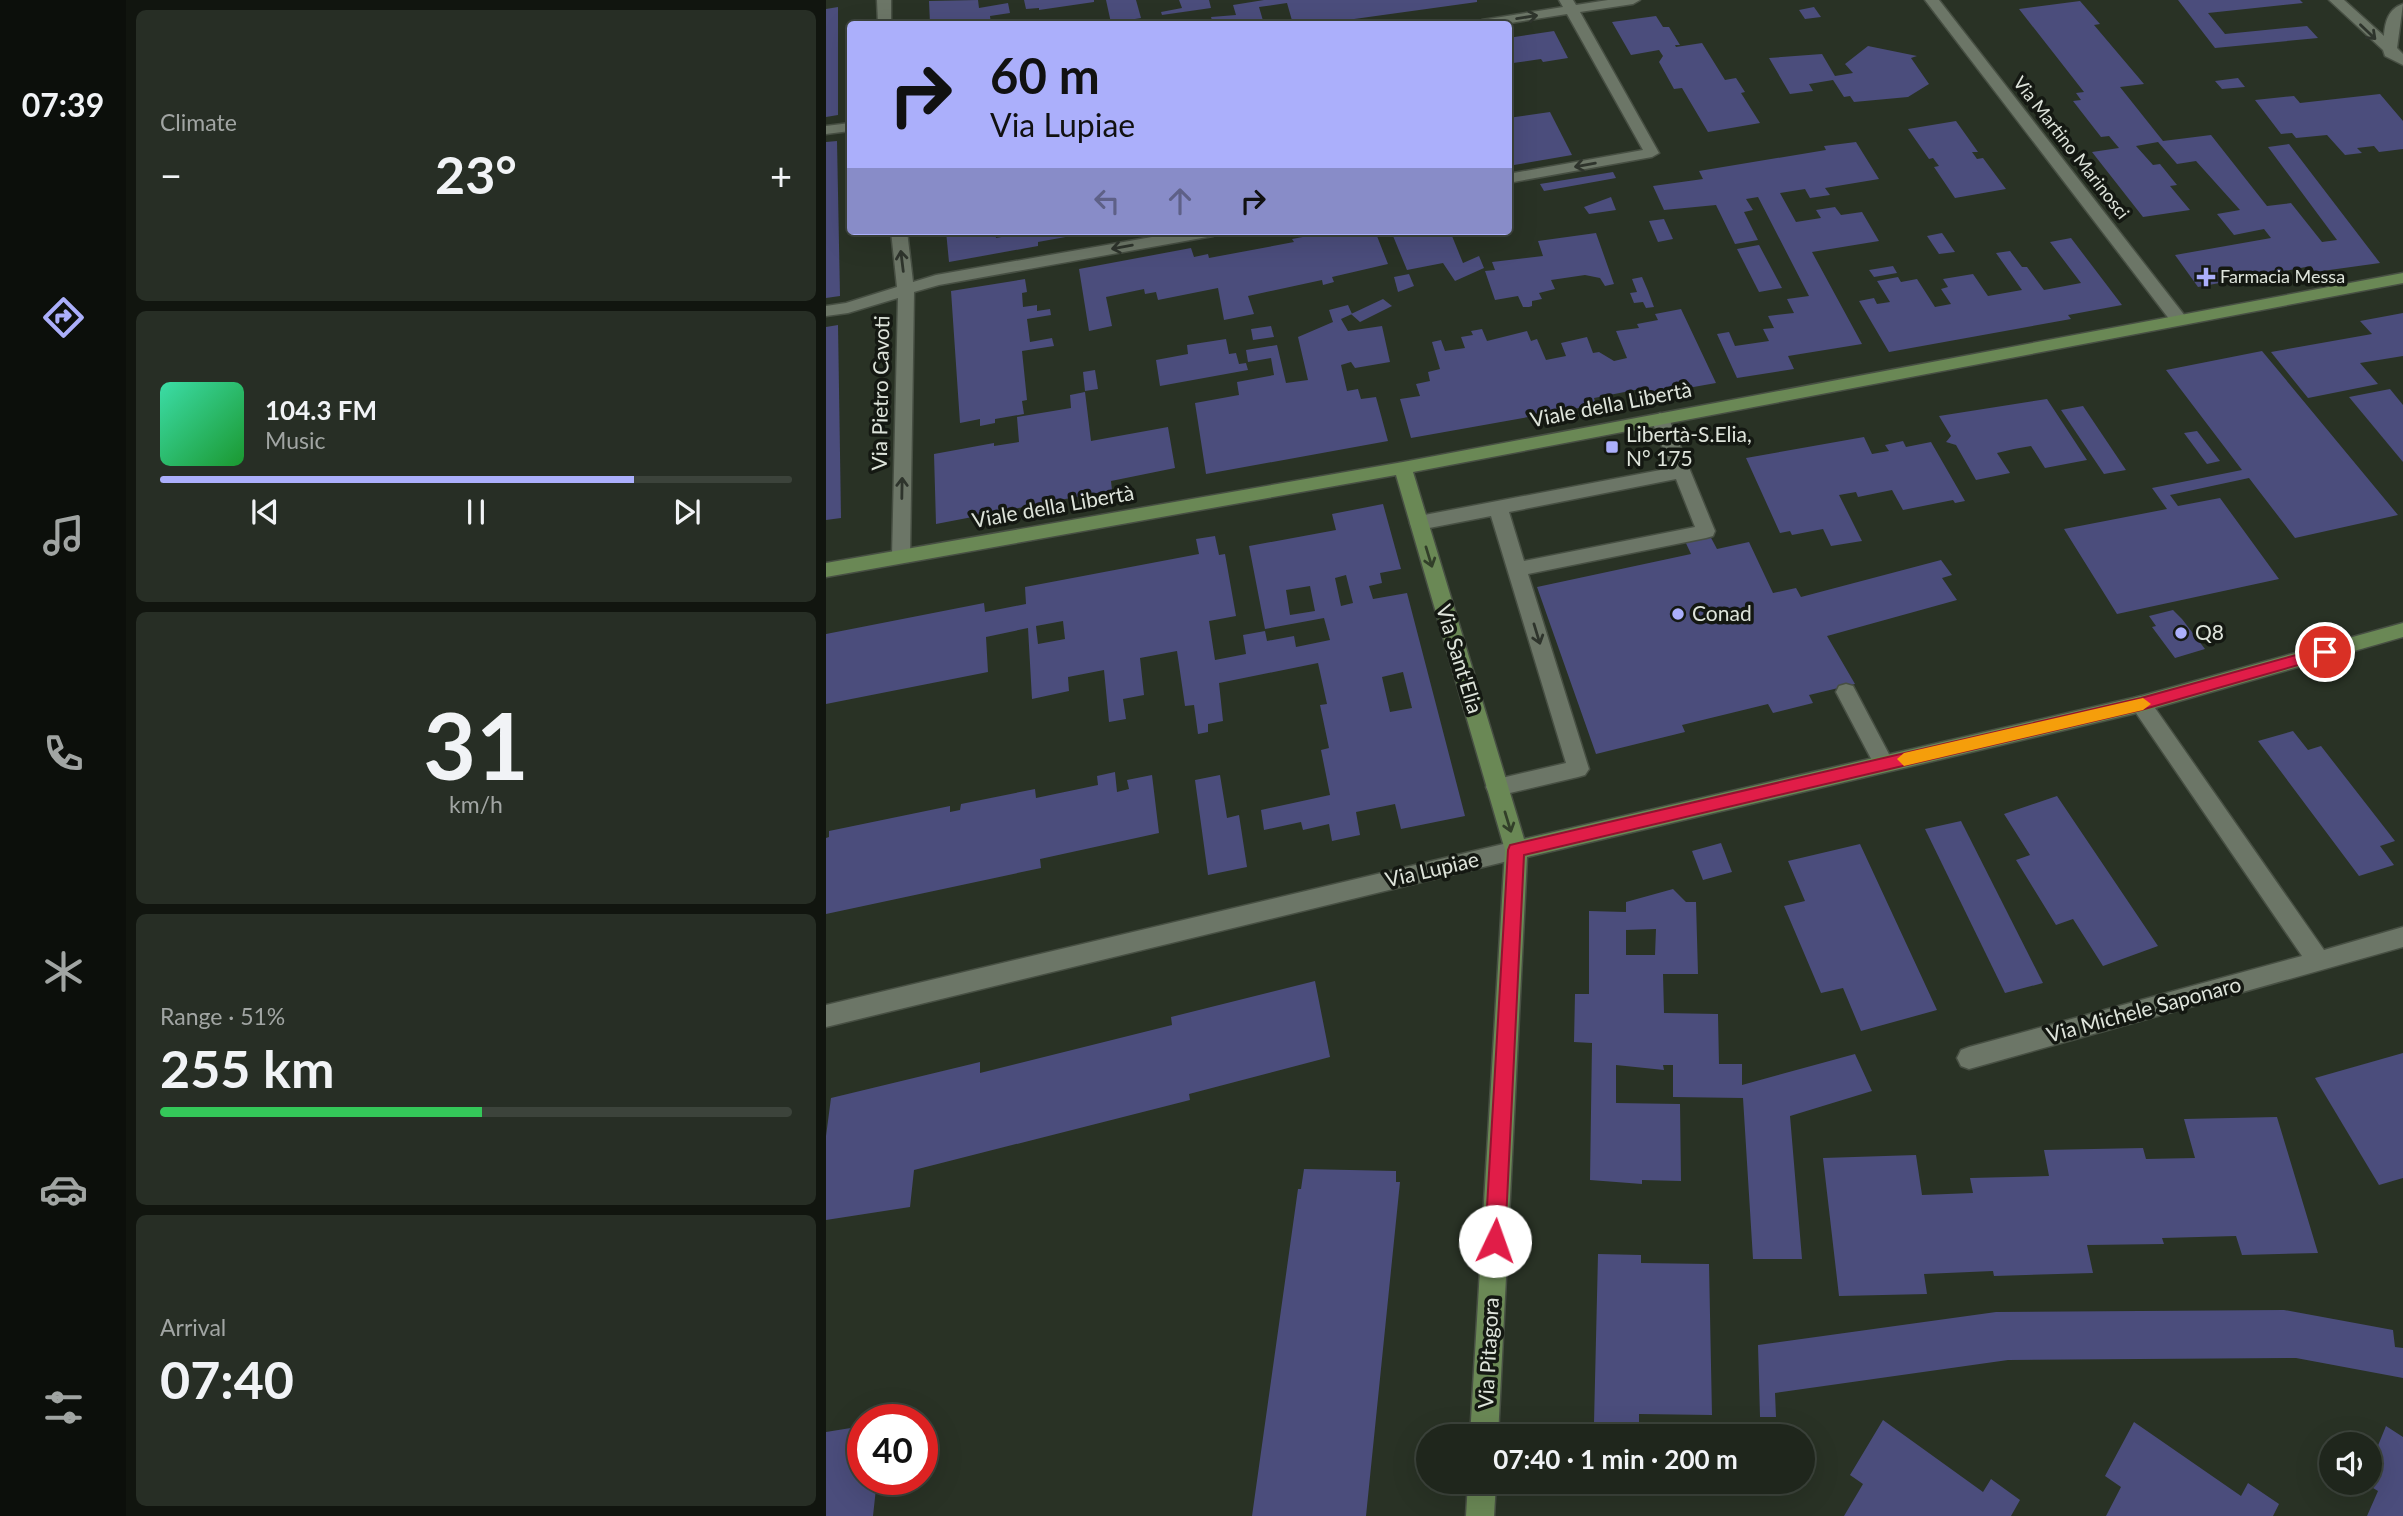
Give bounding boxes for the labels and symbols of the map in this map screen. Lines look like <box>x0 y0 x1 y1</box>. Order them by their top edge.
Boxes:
one-way arrow <box>1515 10 1538 23</box>
one-way arrow <box>2359 23 2376 40</box>
street label: Via Martino Marinosci <box>2009 72 2134 223</box>
one-way arrow <box>1574 159 1597 172</box>
one-way arrow <box>1111 241 1134 254</box>
one-way arrow <box>896 250 909 273</box>
place label: Farmacia Messa <box>2220 265 2345 287</box>
marker: Farmacia Messa <box>2198 269 2214 285</box>
street label: Via Pietro Cavoti <box>866 315 893 471</box>
street label: Viale della Libertà <box>1528 376 1694 431</box>
place label: Libertà-S.Elia, N° 175 <box>1626 421 1752 470</box>
marker: Libertà-S.Elia, N° 175 <box>1604 439 1620 455</box>
one-way arrow <box>896 477 909 500</box>
street label: Viale della Libertà <box>970 479 1136 532</box>
one-way arrow <box>1423 545 1436 567</box>
place label: Conad <box>1692 600 1752 625</box>
street label: Via Sant'Elia <box>1432 601 1489 716</box>
marker: Conad <box>1670 606 1686 622</box>
place label: Q8 <box>2195 619 2224 644</box>
pin <box>2295 622 2355 682</box>
one-way arrow <box>1531 623 1544 645</box>
marker: Q8 <box>2173 625 2189 641</box>
one-way arrow <box>1502 810 1515 832</box>
street label: Via Lupiae <box>1382 846 1481 891</box>
street label: Via Michele Saponaro <box>2044 971 2244 1047</box>
position arrow <box>1458 1204 1532 1278</box>
street label: Via Pitagora <box>1472 1297 1503 1409</box>
speed limit sign: 40 <box>847 1404 938 1495</box>

